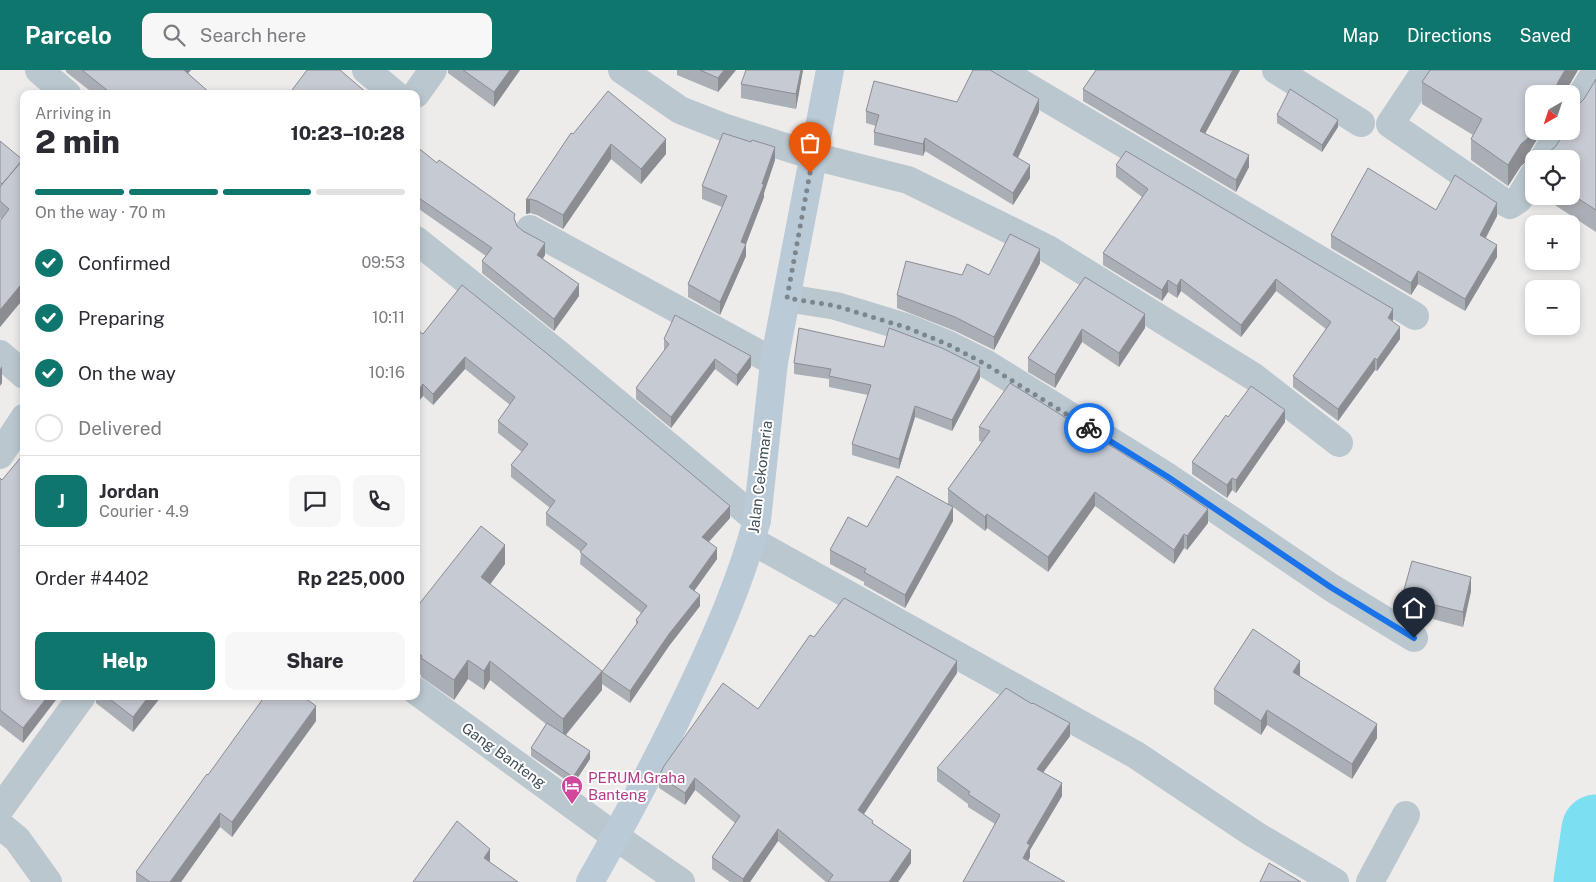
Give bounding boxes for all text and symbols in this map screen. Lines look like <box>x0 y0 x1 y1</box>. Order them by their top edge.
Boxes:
search box <box>142 13 492 58</box>
text: Parcelo <box>25 21 112 49</box>
icon: search <box>160 21 188 49</box>
text: Search here <box>200 24 306 46</box>
text: Map <box>1342 25 1379 46</box>
text: Directions <box>1407 25 1492 46</box>
text: Saved <box>1520 25 1571 46</box>
north arrow <box>1525 85 1580 140</box>
map controls <box>1525 85 1580 335</box>
text: Arriving in <box>35 104 111 123</box>
text: 10:23–10:28 <box>291 122 405 144</box>
pin <box>789 122 831 173</box>
text: 2 min <box>35 123 120 160</box>
icon: bag <box>796 129 824 157</box>
button: locate <box>1525 150 1580 205</box>
text: On the way · 70 m <box>35 203 165 222</box>
button: + <box>1525 215 1580 270</box>
icon: check <box>35 249 63 277</box>
text: Confirmed <box>78 252 171 274</box>
text: 09:53 <box>361 253 405 272</box>
button: − <box>1525 280 1580 335</box>
icon: check <box>35 304 63 332</box>
text: Preparing <box>78 307 165 329</box>
text: 10:11 <box>372 308 405 327</box>
icon: check <box>35 359 63 387</box>
text: On the way <box>78 362 176 384</box>
text: 10:16 <box>369 363 405 382</box>
courier <box>1064 403 1114 453</box>
icon: bike <box>1075 414 1103 442</box>
text: Delivered <box>78 417 162 439</box>
street label: Jalan Cekomaria <box>745 420 775 534</box>
button: chat <box>289 475 341 527</box>
button: phone <box>353 475 405 527</box>
text: Jordan <box>99 480 159 502</box>
text: J <box>57 490 65 512</box>
text: Courier · 4.9 <box>99 502 189 521</box>
text: Order #4402 <box>35 567 149 589</box>
text: Rp 225,000 <box>297 567 405 589</box>
pin <box>1393 587 1435 638</box>
icon: home <box>1400 594 1428 622</box>
button: Help <box>35 632 215 690</box>
button: Share <box>225 632 405 690</box>
street label: Gang Banteng <box>459 719 549 791</box>
place label: PERUM.Graha Banteng <box>588 769 685 803</box>
hotel icon: PERUM.Graha Banteng <box>560 774 584 805</box>

